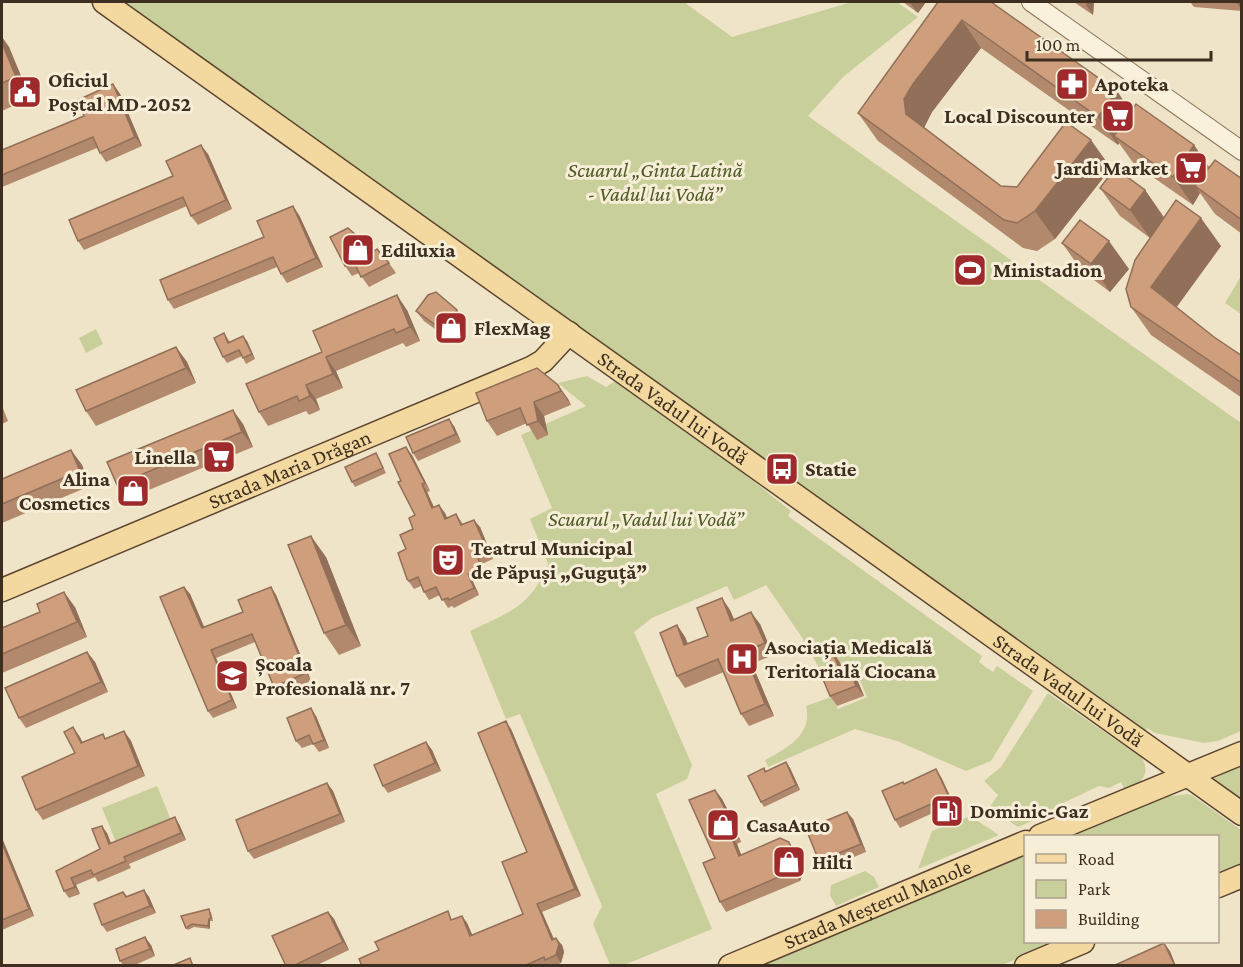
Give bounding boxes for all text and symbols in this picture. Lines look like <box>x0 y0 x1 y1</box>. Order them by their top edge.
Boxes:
scale bar <box>1027 24 1212 62</box>
text: 100 m <box>1036 35 1081 55</box>
pharmacy icon: Apoteka <box>1054 66 1090 102</box>
place label: Oficiul Poștal MD-2052 <box>48 68 192 117</box>
place label: Apoteka <box>1094 72 1169 96</box>
public building icon: Oficiul Poștal MD-2052 <box>7 74 43 110</box>
supermarket icon: Local Discounter <box>1100 98 1136 134</box>
place label: Local Discounter <box>944 104 1096 128</box>
supermarket icon: Jardi Market <box>1173 150 1209 186</box>
place label: Jardi Market <box>1054 156 1168 180</box>
park label: Scuarul „Ginta Latină - Vadul lui Vodă” <box>567 158 743 206</box>
shop icon: Ediluxia <box>340 232 376 268</box>
place label: Ediluxia <box>381 238 456 262</box>
sports icon: Ministadion <box>952 252 988 288</box>
place label: Ministadion <box>993 258 1102 282</box>
shop icon: FlexMag <box>433 310 469 346</box>
place label: FlexMag <box>474 316 551 340</box>
street label: Strada Vadul lui Vodă <box>593 346 753 470</box>
street label: Strada Maria Drăgan <box>205 425 375 514</box>
supermarket icon: Linella <box>201 439 237 475</box>
place label: Linella <box>134 445 197 469</box>
bus stop icon: Statie <box>764 451 800 487</box>
place label: Statie <box>805 457 857 481</box>
place label: Alina Cosmetics <box>19 467 111 515</box>
shop icon: Alina Cosmetics <box>115 473 151 509</box>
park label: Scuarul „Vadul lui Vodă” <box>548 507 745 531</box>
place label: Teatrul Municipal de Păpuși „Guguță” <box>471 536 647 585</box>
theatre icon: Teatrul Municipal de Păpuși „Guguță” <box>430 542 466 578</box>
street label: Strada Vadul lui Vodă <box>989 628 1149 752</box>
place label: Asociația Medicală Teritorială Ciocana <box>764 635 937 683</box>
hospital icon: Asociația Medicală Teritorială Ciocana <box>724 641 760 677</box>
place label: Școala Profesională nr. 7 <box>255 652 410 700</box>
school or university icon: Școala Profesională nr. 7 <box>214 658 250 694</box>
fuel station icon: Dominic-Gaz <box>929 793 965 829</box>
place label: Dominic-Gaz <box>970 799 1089 823</box>
shop icon: CasaAuto <box>705 807 741 843</box>
place label: CasaAuto <box>746 813 830 837</box>
legend <box>1024 835 1219 943</box>
shop icon: Hilti <box>771 844 807 880</box>
text: Road <box>1078 849 1115 869</box>
place label: Hilti <box>812 850 852 874</box>
street label: Strada Meșterul Manole <box>780 854 975 954</box>
text: Park <box>1078 879 1110 899</box>
text: Building <box>1078 909 1140 929</box>

